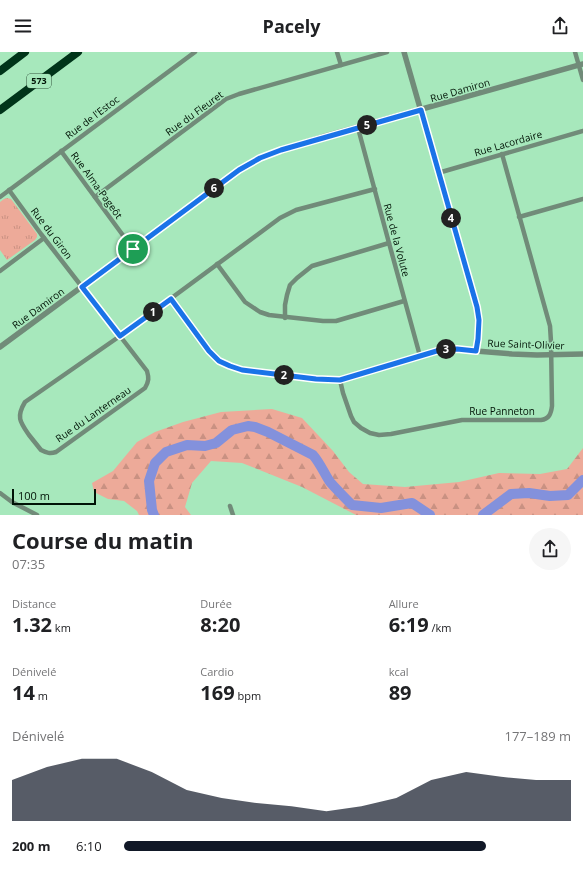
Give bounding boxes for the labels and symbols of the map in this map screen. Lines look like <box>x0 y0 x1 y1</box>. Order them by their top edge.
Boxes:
road number: 573 <box>27 74 51 88</box>
street label: Rue Damiron <box>429 75 491 105</box>
street label: Rue du Fleuret <box>162 87 226 139</box>
street label: Rue de l'Estoc <box>62 92 122 142</box>
pin: 5 <box>357 115 377 135</box>
street label: Rue Lacordaire <box>472 127 544 159</box>
street label: Rue Alma-Pageôt <box>68 149 126 222</box>
pin: 6 <box>204 178 224 198</box>
street label: Rue de la Volute <box>380 202 414 279</box>
street label: Rue du Giron <box>28 204 76 262</box>
pin: 4 <box>441 208 461 228</box>
pin <box>116 232 150 266</box>
street label: Rue Damiron <box>9 284 67 332</box>
pin: 1 <box>143 302 163 322</box>
street label: Rue Saint-Olivier <box>487 336 565 352</box>
pin: 3 <box>436 339 456 359</box>
pin: 2 <box>274 365 294 385</box>
street label: Rue du Lanterneau <box>53 383 133 445</box>
street label: Rue Panneton <box>469 404 535 418</box>
scale bar <box>12 487 96 506</box>

